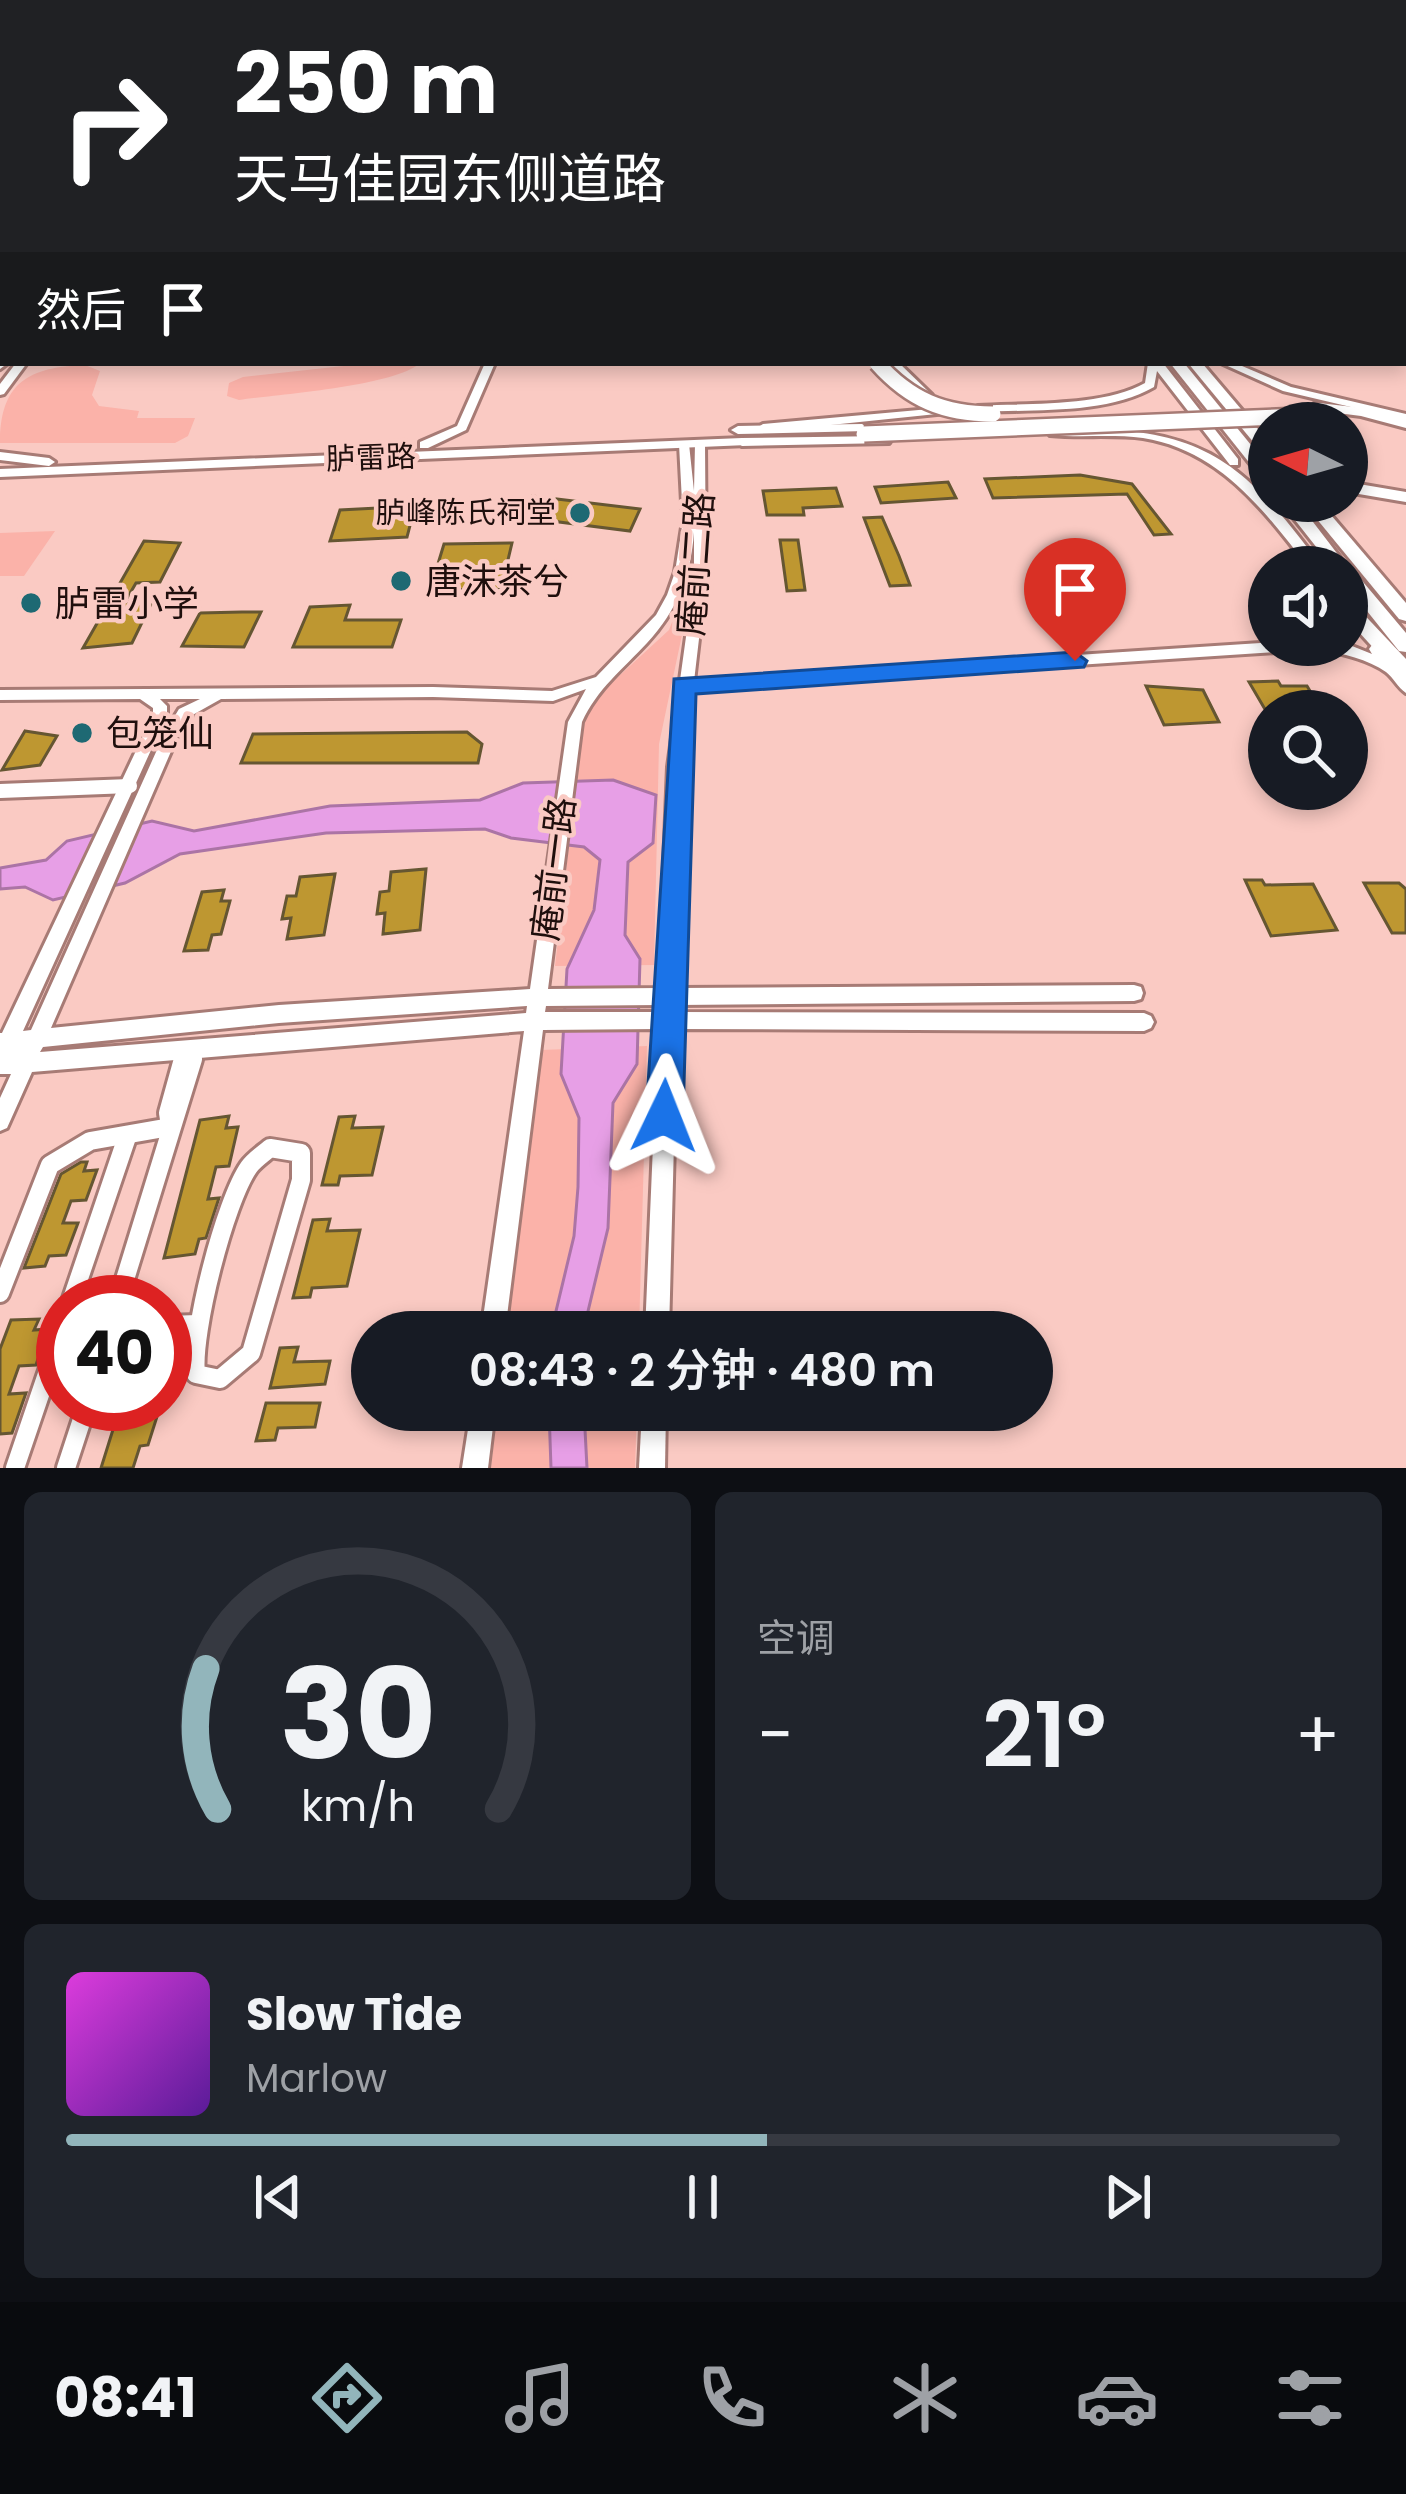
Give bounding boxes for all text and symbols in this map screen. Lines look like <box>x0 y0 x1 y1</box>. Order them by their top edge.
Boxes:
text: 250 m <box>234 25 498 142</box>
icon: right <box>36 48 192 204</box>
text: 天马佳园东侧道路 <box>234 141 666 217</box>
icon: arrive <box>150 276 216 342</box>
text: 然后 <box>36 279 126 342</box>
north arrow <box>1248 402 1368 522</box>
map controls <box>1248 402 1368 810</box>
street label: 胪雷路 <box>325 434 417 481</box>
street label: 庵前二路 <box>665 490 726 638</box>
place label: 胪峰陈氏祠堂 <box>376 491 556 534</box>
marker: 胪峰陈氏祠堂 <box>567 500 593 526</box>
pin <box>1024 538 1126 661</box>
button: sound <box>1248 546 1368 666</box>
place label: 唐沫茶兮 <box>425 556 569 607</box>
icon: arrive <box>1042 556 1108 622</box>
marker: 唐沫茶兮 <box>388 568 414 594</box>
place label: 胪雷小学 <box>55 578 199 629</box>
marker: 胪雷小学 <box>18 590 44 616</box>
button: search <box>1248 690 1368 810</box>
place label: 包笼仙 <box>106 708 214 759</box>
marker: 包笼仙 <box>69 720 95 746</box>
street label: 庵前一路 <box>519 794 588 944</box>
position arrow <box>601 1053 727 1179</box>
speed limit sign: 40 <box>36 1275 192 1431</box>
text: 08:43 · 2 分钟 · 480 m <box>469 1339 935 1402</box>
text: 空调 <box>757 1611 835 1666</box>
text: 30 <box>279 1627 436 1802</box>
text: 21° <box>982 1672 1106 1799</box>
text: − <box>757 1689 793 1781</box>
text: + <box>1295 1689 1340 1781</box>
text: km/h <box>300 1776 415 1836</box>
text: Slow Tide <box>246 1983 462 2046</box>
text: Marlow <box>246 2051 387 2106</box>
icon: previous <box>245 2164 311 2230</box>
icon: pause <box>670 2164 736 2230</box>
icon: next <box>1095 2164 1161 2230</box>
icon: directions <box>305 2356 389 2440</box>
icon: music <box>498 2356 582 2440</box>
icon: phone <box>690 2356 774 2440</box>
icon: climate <box>883 2356 967 2440</box>
icon: car <box>1075 2356 1159 2440</box>
icon: filters <box>1268 2356 1352 2440</box>
text: 08:41 <box>54 2360 197 2436</box>

